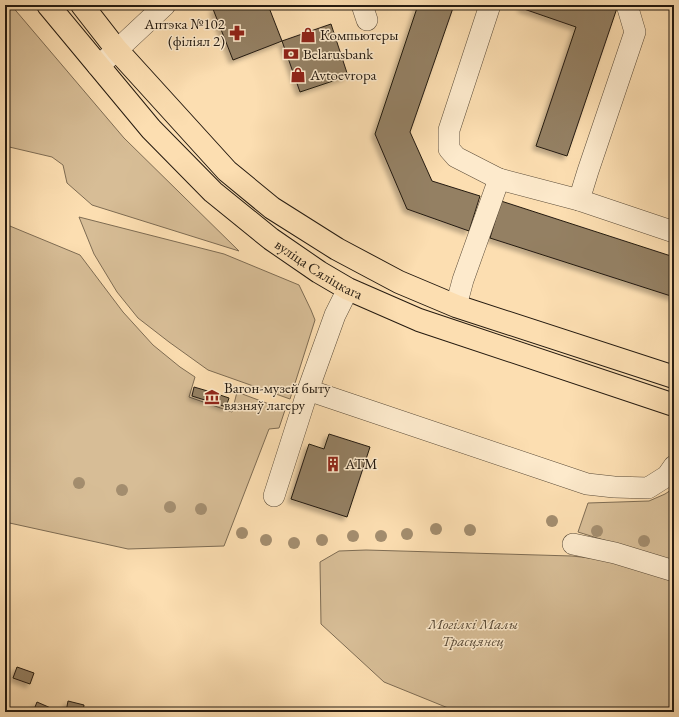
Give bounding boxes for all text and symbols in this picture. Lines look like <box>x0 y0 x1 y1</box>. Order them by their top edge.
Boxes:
place label: Аптэка №102 (філіял 2) <box>143 14 226 50</box>
pharmacy icon: Аптэка №102 (філіял 2) <box>228 24 246 42</box>
place label: Компьютеры <box>320 25 398 44</box>
shop icon: Компьютеры <box>299 26 317 44</box>
place label: Belarusbank <box>303 44 374 63</box>
bank icon: Belarusbank <box>282 45 300 63</box>
place label: Avtoevropa <box>309 65 376 84</box>
shop icon: Avtoevropa <box>289 66 307 84</box>
street label: вуліца Сяліцкага <box>271 235 366 303</box>
place label: Вагон-музей быту вязняў лагеру <box>224 378 331 414</box>
museum icon: Вагон-музей быту вязняў лагеру <box>203 388 221 406</box>
place label: АТМ <box>344 454 378 473</box>
building icon: АТМ <box>324 455 342 473</box>
park label: Могілкі Малы Трасцянец <box>427 614 518 650</box>

